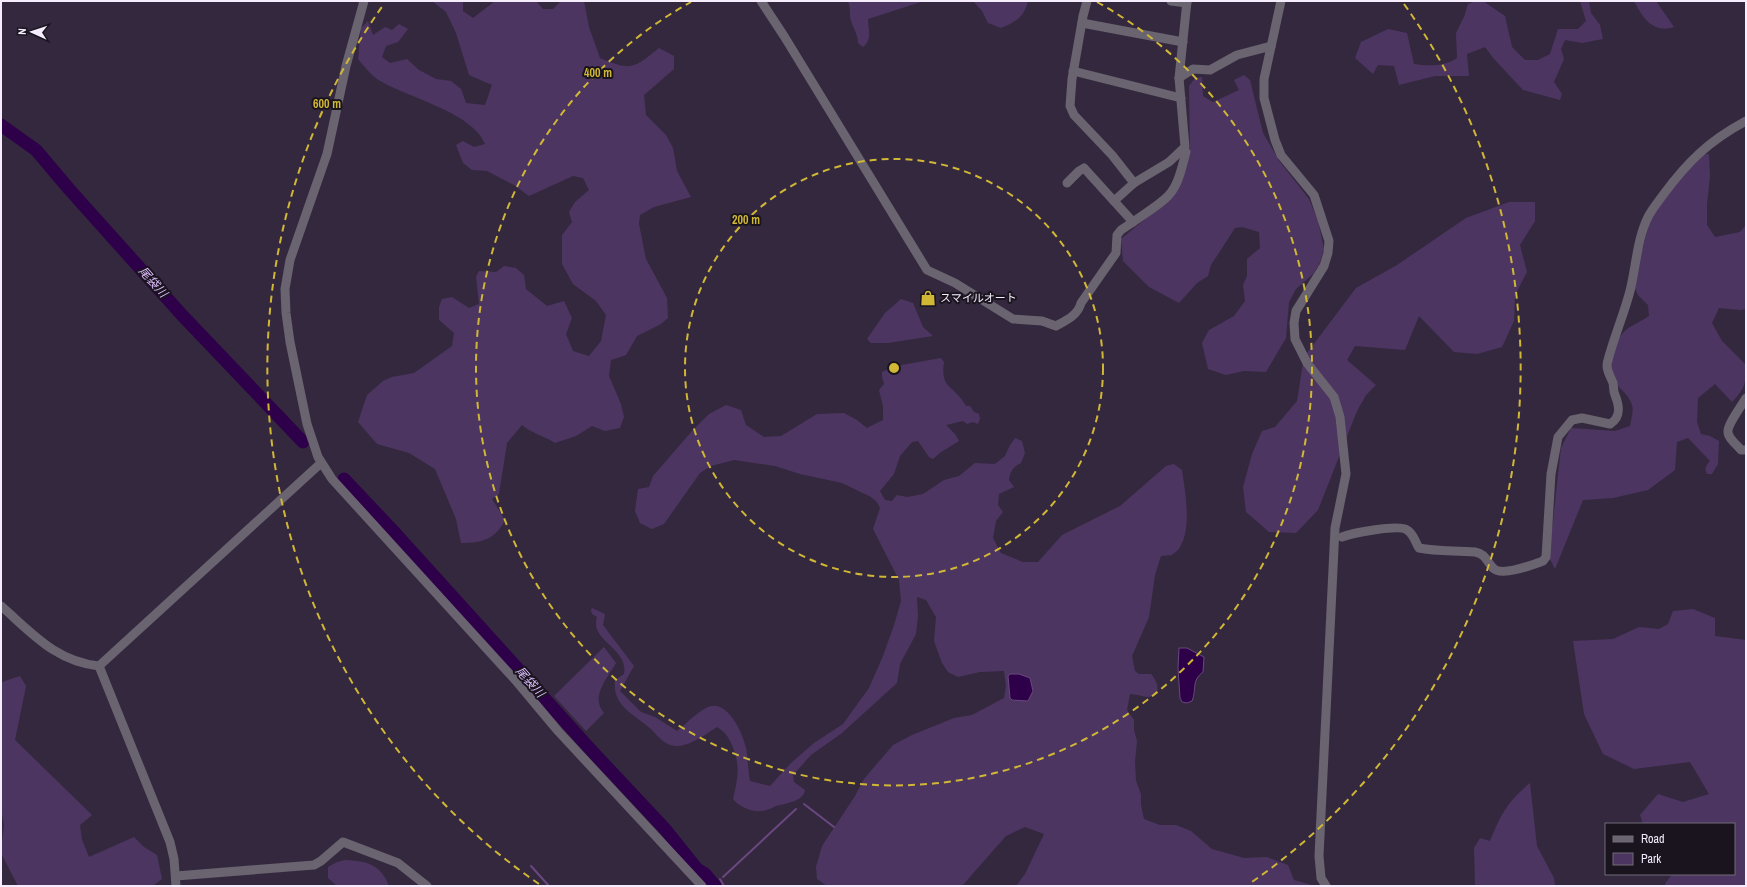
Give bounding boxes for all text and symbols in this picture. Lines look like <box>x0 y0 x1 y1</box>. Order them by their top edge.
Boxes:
north arrow <box>12 12 52 52</box>
text: N <box>15 28 29 35</box>
text: 400 m <box>584 65 612 81</box>
text: 600 m <box>313 96 341 112</box>
text: 200 m <box>732 212 760 228</box>
water label: 尾袋川 <box>135 263 172 302</box>
shop icon: スマイルオート <box>919 289 937 307</box>
place label: スマイルオート <box>940 291 1017 305</box>
centre of rings <box>887 361 901 375</box>
water label: 尾袋川 <box>512 663 549 702</box>
legend <box>1605 823 1735 875</box>
text: Road <box>1641 831 1665 847</box>
text: Park <box>1641 851 1661 867</box>

